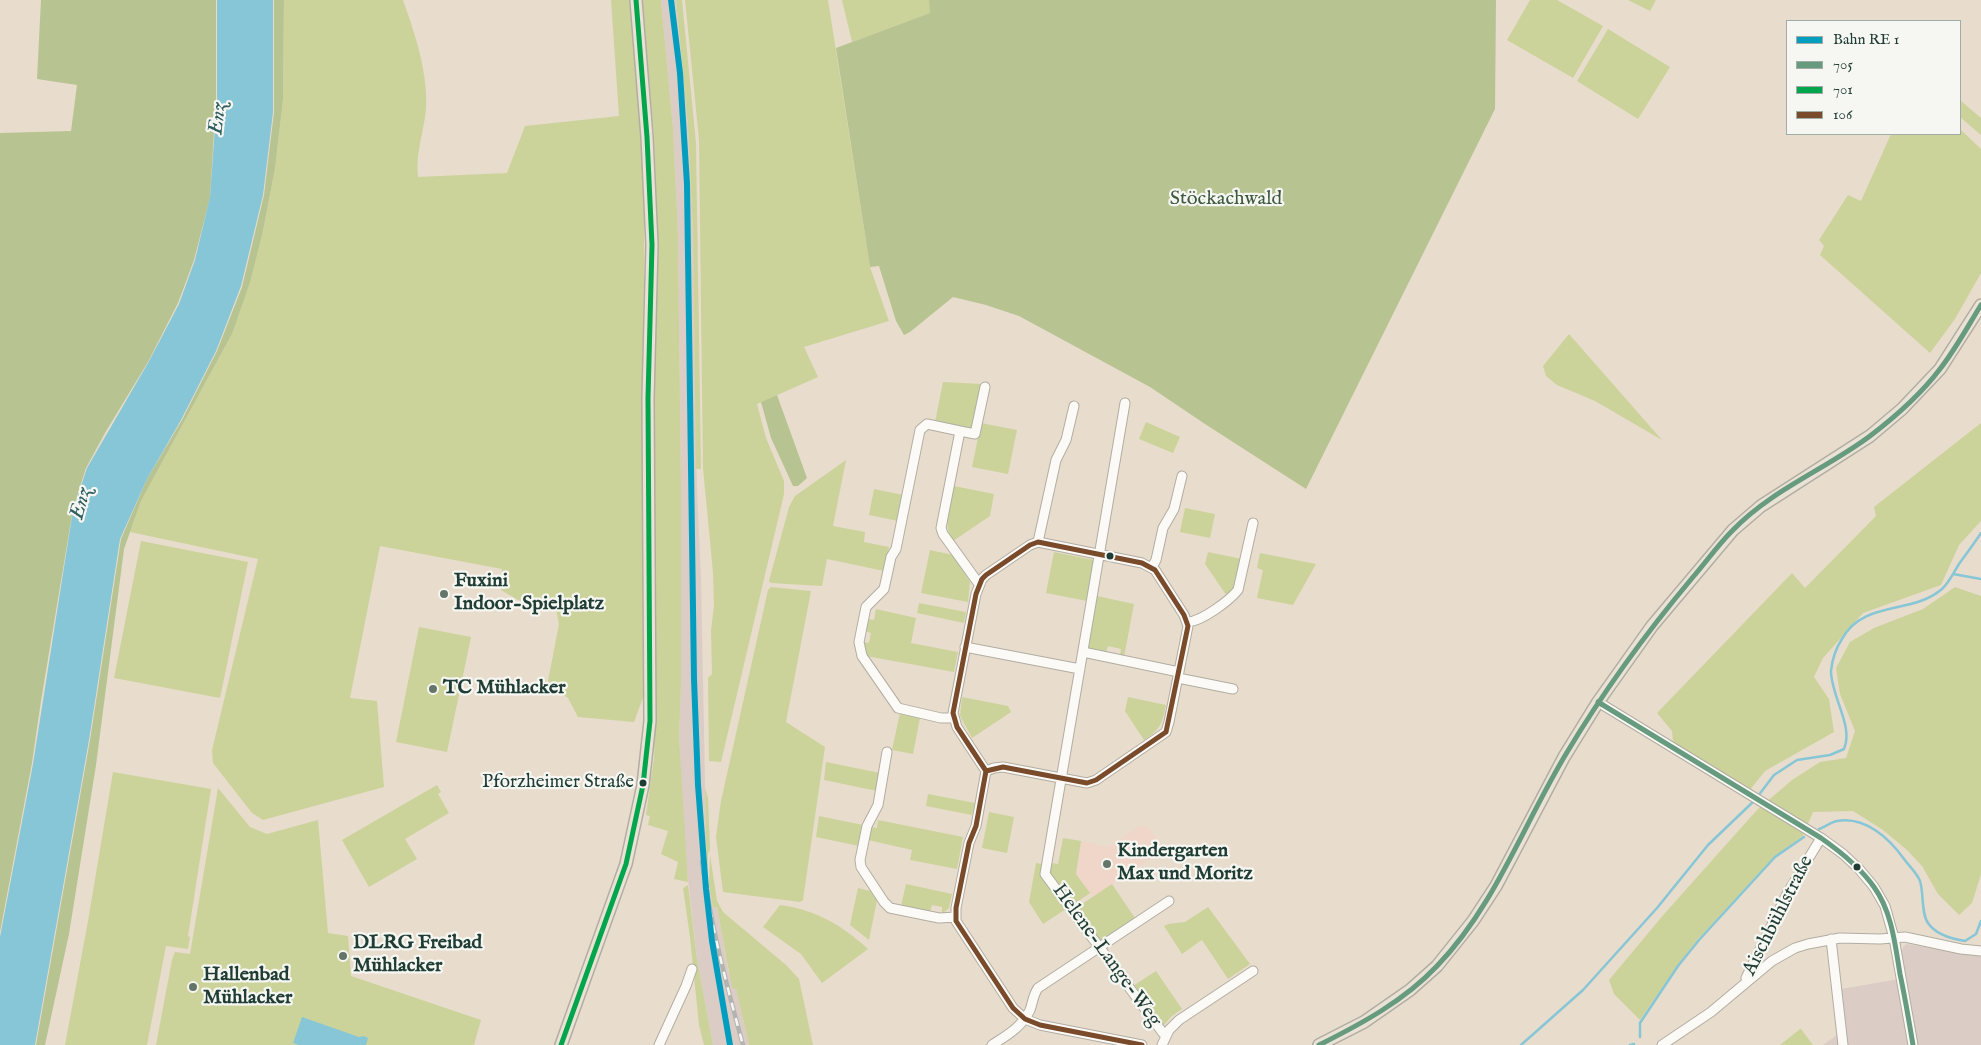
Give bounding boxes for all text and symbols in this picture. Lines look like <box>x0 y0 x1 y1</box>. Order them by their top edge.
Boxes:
legend <box>1786 20 1961 135</box>
text: Bahn RE 1 <box>1833 30 1899 49</box>
text: 705 <box>1833 55 1853 74</box>
text: 701 <box>1833 80 1853 99</box>
water label: Enz <box>205 102 233 136</box>
text: 106 <box>1833 105 1852 124</box>
park label: Stöckachwald <box>1170 188 1282 212</box>
water label: Enz <box>66 485 98 523</box>
unlabelled marker <box>1105 551 1115 561</box>
place label: Fuxini Indoor-Spielplatz <box>454 570 604 617</box>
marker: Fuxini Indoor-Spielplatz <box>438 588 450 600</box>
place label: TC Mühlacker <box>443 677 566 701</box>
marker: TC Mühlacker <box>427 683 439 695</box>
place label: Pforzheimer Straße <box>482 772 634 794</box>
marker: Pforzheimer Straße <box>638 778 648 788</box>
place label: Kindergarten Max und Moritz <box>1117 840 1253 887</box>
street label: Aischbühlstraße <box>1738 852 1820 980</box>
marker: Kindergarten Max und Moritz <box>1101 858 1113 870</box>
unlabelled marker <box>1852 862 1862 872</box>
street label: Helene-Lange-Weg <box>1046 880 1166 1032</box>
place label: DLRG Freibad Mühlacker <box>353 932 482 979</box>
marker: DLRG Freibad Mühlacker <box>337 950 349 962</box>
place label: Hallenbad Mühlacker <box>203 964 292 1011</box>
marker: Hallenbad Mühlacker <box>187 981 199 993</box>

